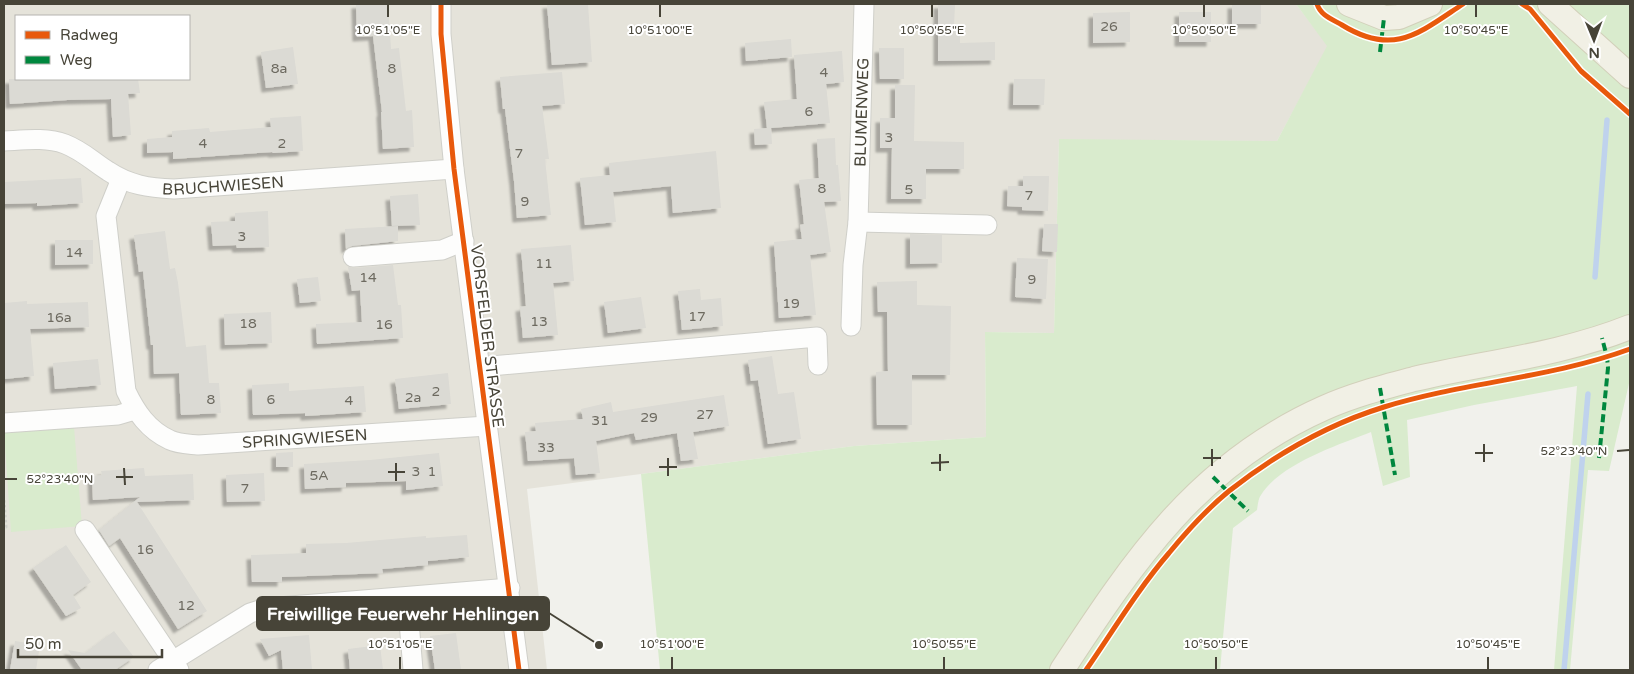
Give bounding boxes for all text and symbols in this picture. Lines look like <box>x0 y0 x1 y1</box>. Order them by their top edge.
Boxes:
legend <box>15 15 190 80</box>
north arrow <box>1569 15 1619 65</box>
house number: 26 <box>1100 18 1118 35</box>
text: 10°51'05"E <box>355 23 421 37</box>
text: 10°51'00"E <box>627 23 693 37</box>
text: 10°50'55"E <box>899 23 965 37</box>
text: 10°50'50"E <box>1171 23 1237 37</box>
text: 10°50'45"E <box>1443 23 1509 37</box>
text: Radweg <box>60 26 118 44</box>
text: N <box>1588 44 1600 61</box>
text: Weg <box>60 51 92 69</box>
street label: BLUMENWEG <box>851 58 874 167</box>
house number: 8a <box>271 60 287 77</box>
house number: 8 <box>388 60 397 77</box>
house number: 4 <box>820 64 829 81</box>
house number: 6 <box>805 103 814 120</box>
house number: 3 <box>885 129 893 146</box>
house number: 4 <box>199 135 208 152</box>
house number: 2 <box>278 135 286 152</box>
house number: 7 <box>515 145 523 162</box>
street label: BRUCHWIESEN <box>162 172 285 200</box>
house number: 8 <box>818 180 827 197</box>
house number: 5 <box>905 181 913 198</box>
house number: 7 <box>1025 187 1033 204</box>
house number: 9 <box>521 193 529 210</box>
house number: 3 <box>238 228 246 245</box>
street label: VORSFELDER STRASSE <box>466 243 508 429</box>
house number: 14 <box>65 244 83 261</box>
house number: 11 <box>535 255 553 272</box>
house number: 14 <box>359 269 377 286</box>
house number: 9 <box>1028 271 1036 288</box>
house number: 19 <box>782 295 800 312</box>
house number: 17 <box>688 308 706 325</box>
house number: 16a <box>46 309 72 326</box>
house number: 13 <box>530 313 548 330</box>
house number: 18 <box>239 315 257 332</box>
house number: 16 <box>375 316 393 333</box>
house number: 2 <box>432 383 440 400</box>
house number: 2a <box>405 389 421 406</box>
house number: 8 <box>207 391 216 408</box>
house number: 6 <box>267 391 276 408</box>
house number: 4 <box>345 392 354 409</box>
house number: 27 <box>696 406 714 423</box>
house number: 29 <box>640 409 658 426</box>
house number: 31 <box>591 412 609 429</box>
street label: SPRINGWIESEN <box>242 425 368 453</box>
house number: 33 <box>537 439 555 456</box>
text: 52°23'40"N <box>1541 444 1608 458</box>
house number: 3 <box>412 463 420 480</box>
house number: 1 <box>428 463 436 480</box>
house number: 5A <box>309 467 329 484</box>
text: 52°23'40"N <box>27 472 94 486</box>
house number: 7 <box>241 480 249 497</box>
house number: 16 <box>136 541 154 558</box>
house number: 12 <box>177 597 195 614</box>
callout: Freiwillige Feuerwehr Hehlingen <box>257 597 549 630</box>
text: Freiwillige Feuerwehr Hehlingen <box>267 603 539 625</box>
scale bar <box>18 626 161 658</box>
text: 50 m <box>25 635 62 653</box>
text: 10°51'05"E <box>367 637 433 651</box>
text: 10°51'00"E <box>639 637 705 651</box>
text: 10°50'55"E <box>911 637 977 651</box>
text: 10°50'50"E <box>1183 637 1249 651</box>
text: 10°50'45"E <box>1455 637 1521 651</box>

